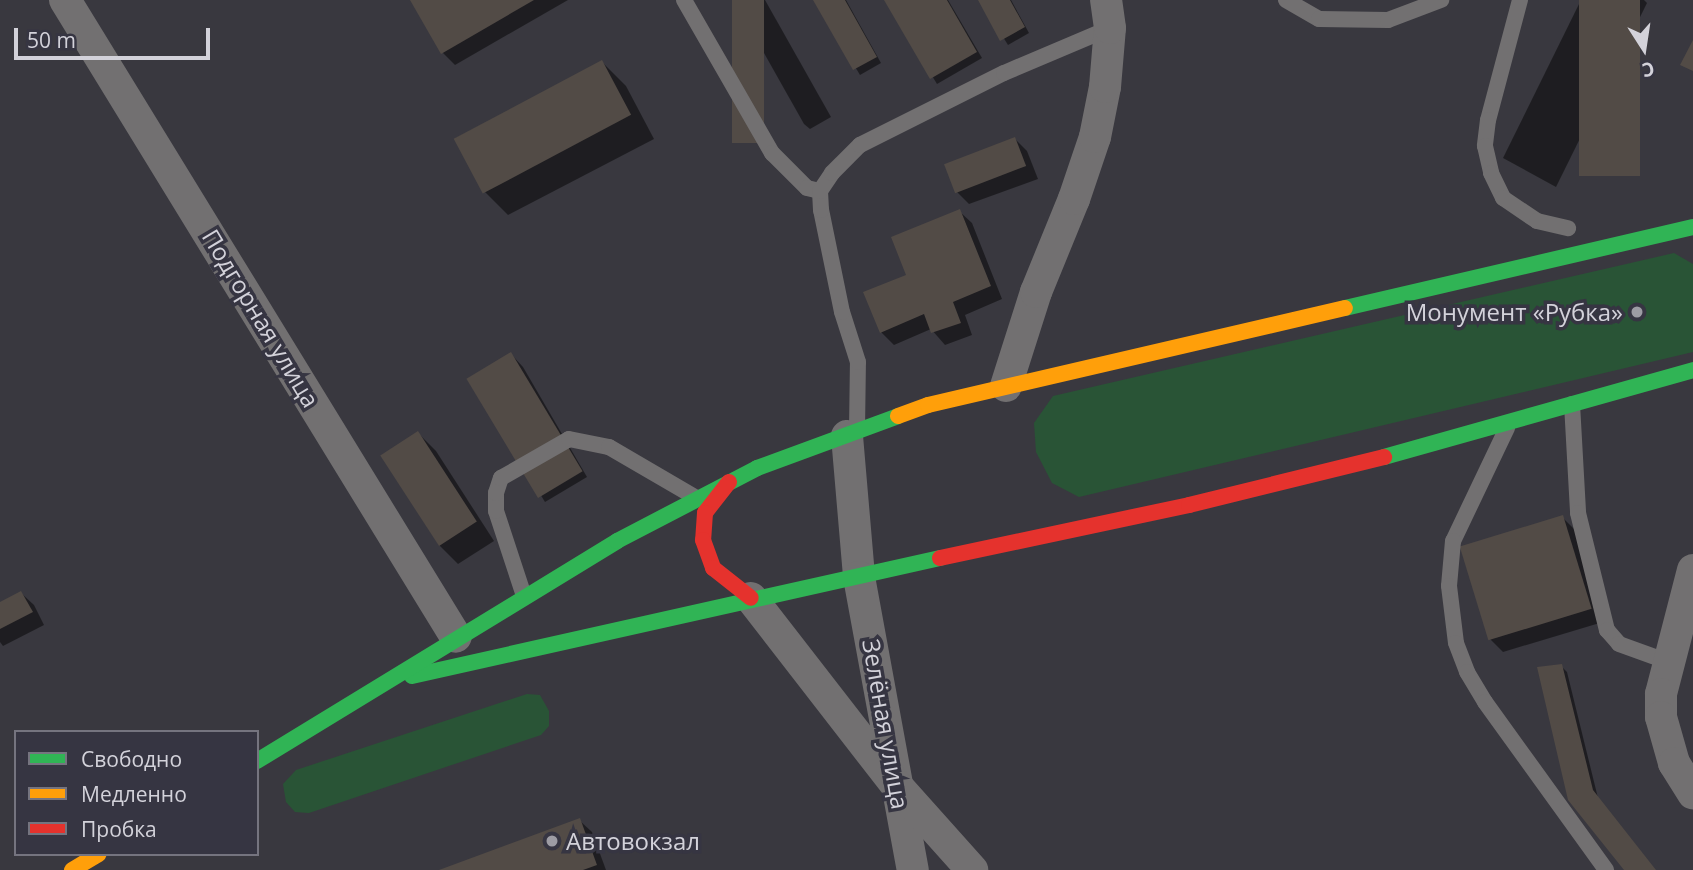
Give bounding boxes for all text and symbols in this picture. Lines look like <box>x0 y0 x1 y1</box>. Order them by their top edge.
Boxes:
scale bar <box>18 14 214 58</box>
north arrow <box>1609 14 1679 84</box>
text: 50 m <box>27 26 76 54</box>
text: С <box>1640 56 1657 84</box>
street label: Подгорная улица <box>196 224 326 412</box>
place label: Монумент «Рубка» <box>1406 298 1623 326</box>
marker: Монумент «Рубка» <box>1629 304 1645 320</box>
street label: Зелёная улица <box>857 637 915 811</box>
legend <box>14 730 259 856</box>
text: Свободно <box>81 745 182 773</box>
text: Медленно <box>81 780 187 808</box>
text: Пробка <box>81 815 157 843</box>
place label: Автовокзал <box>566 827 700 855</box>
marker: Автовокзал <box>544 833 560 849</box>

